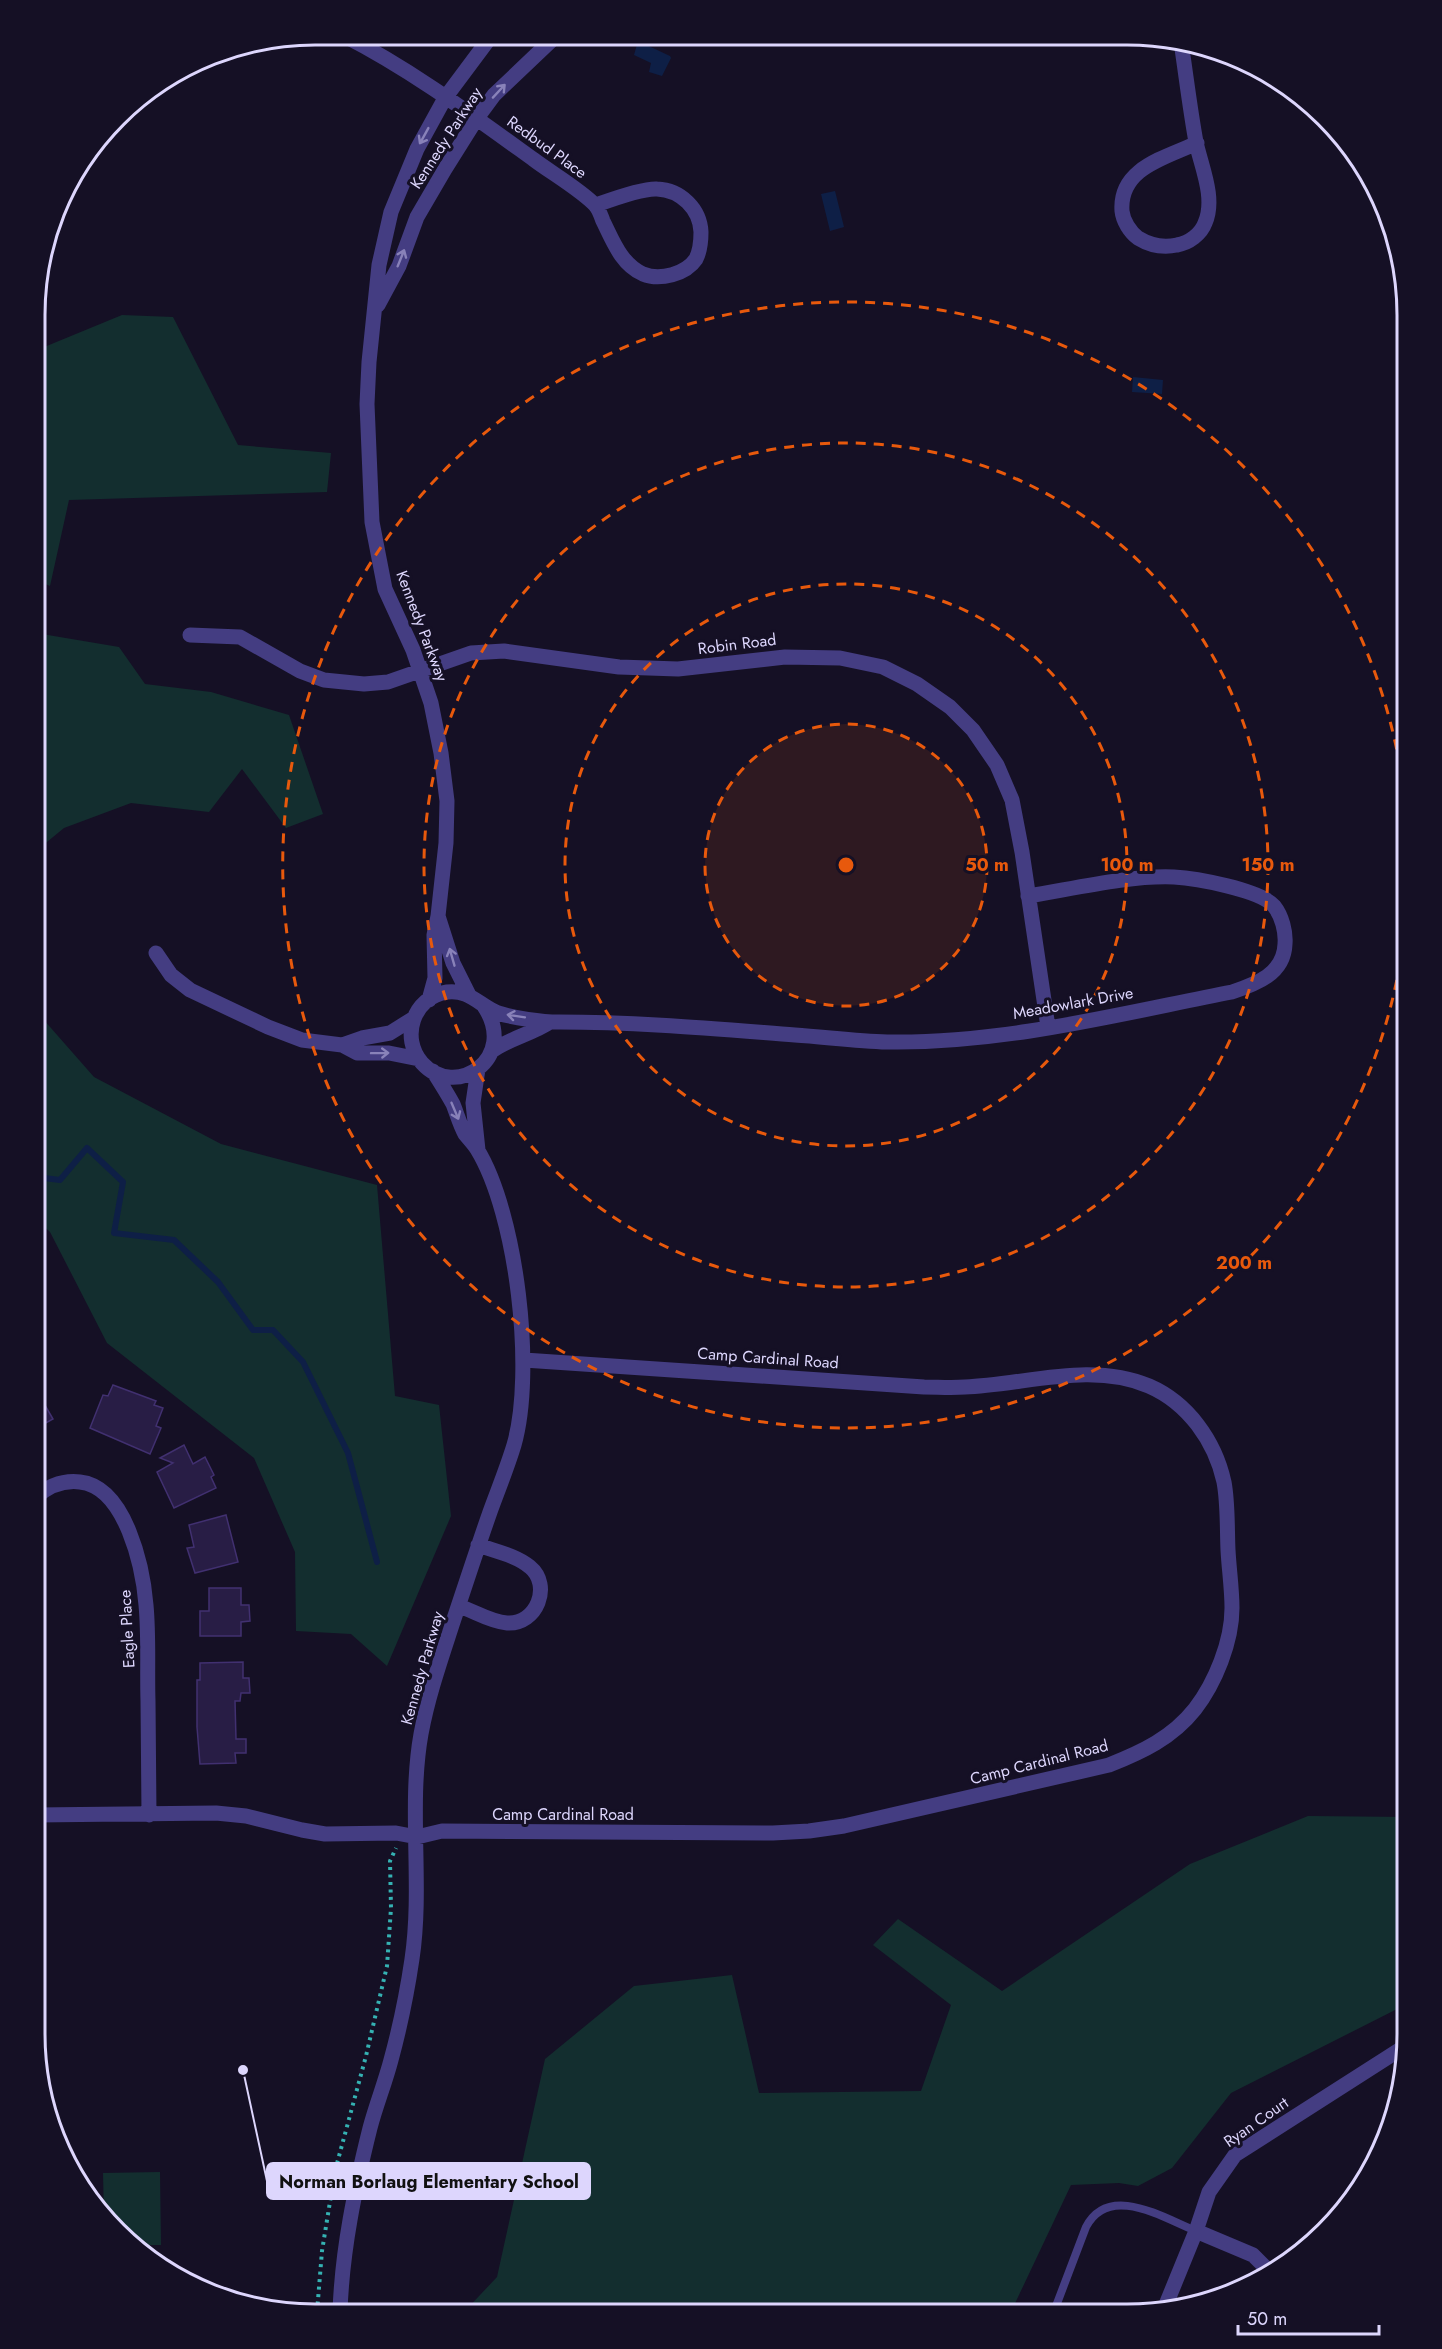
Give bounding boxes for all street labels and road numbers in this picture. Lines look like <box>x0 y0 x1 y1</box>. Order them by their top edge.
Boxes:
street label: Kennedy Parkway <box>404 82 488 193</box>
street label: Redbud Place <box>502 110 592 184</box>
street label: Kennedy Parkway <box>390 567 454 686</box>
street label: Robin Road <box>697 628 777 660</box>
street label: Meadowlark Drive <box>1011 981 1135 1025</box>
street label: Camp Cardinal Road <box>697 1342 839 1374</box>
street label: Eagle Place <box>113 1589 141 1669</box>
street label: Kennedy Parkway <box>395 1608 449 1727</box>
street label: Camp Cardinal Road <box>968 1734 1110 1790</box>
street label: Camp Cardinal Road <box>492 1803 634 1826</box>
street label: Ryan Court <box>1219 2091 1293 2153</box>

